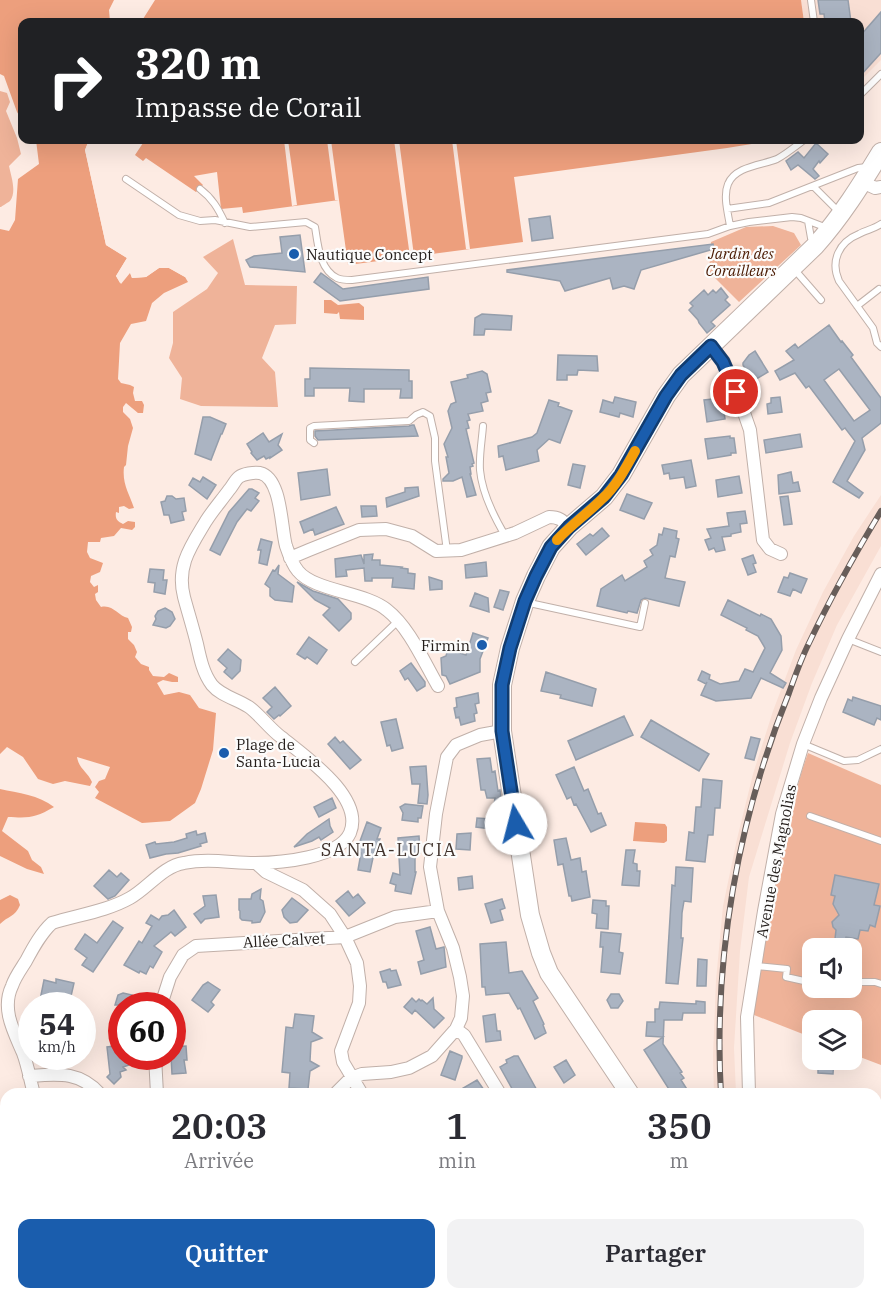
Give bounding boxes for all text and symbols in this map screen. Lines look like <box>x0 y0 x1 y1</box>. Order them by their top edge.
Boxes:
text: 320 m <box>135 36 261 91</box>
icon: right <box>36 42 114 120</box>
text: Impasse de Corail <box>135 89 362 124</box>
park label: Jardin des Corailleurs <box>706 244 777 280</box>
place label: Nautique Concept <box>306 245 433 264</box>
marker: Nautique Concept <box>287 247 301 261</box>
pin <box>710 366 761 417</box>
icon: arrive <box>719 375 752 408</box>
place label: Firmin <box>421 636 470 655</box>
marker: Firmin <box>475 638 489 652</box>
place label: Plage de Santa-Lucia <box>236 735 321 771</box>
marker: Plage de Santa-Lucia <box>217 746 231 760</box>
street label: Avenue des Magnolias <box>752 782 800 940</box>
position arrow <box>484 792 548 856</box>
district label: SANTA-LUCIA <box>321 838 457 861</box>
street label: Allée Calvet <box>242 928 326 952</box>
map controls <box>802 938 862 1070</box>
button: sound <box>802 938 862 998</box>
speed limit sign: 60 <box>108 992 186 1070</box>
text: 54 <box>39 1004 75 1043</box>
button: layers <box>802 1010 862 1070</box>
text: km/h <box>38 1037 76 1056</box>
text: 20:03 <box>170 1102 268 1149</box>
text: 1 <box>446 1102 468 1149</box>
text: 350 <box>647 1102 712 1149</box>
text: Arrivée <box>184 1147 254 1174</box>
text: min <box>438 1147 476 1174</box>
text: m <box>670 1147 689 1174</box>
button: Quitter <box>18 1219 435 1288</box>
button: Partager <box>447 1219 864 1288</box>

